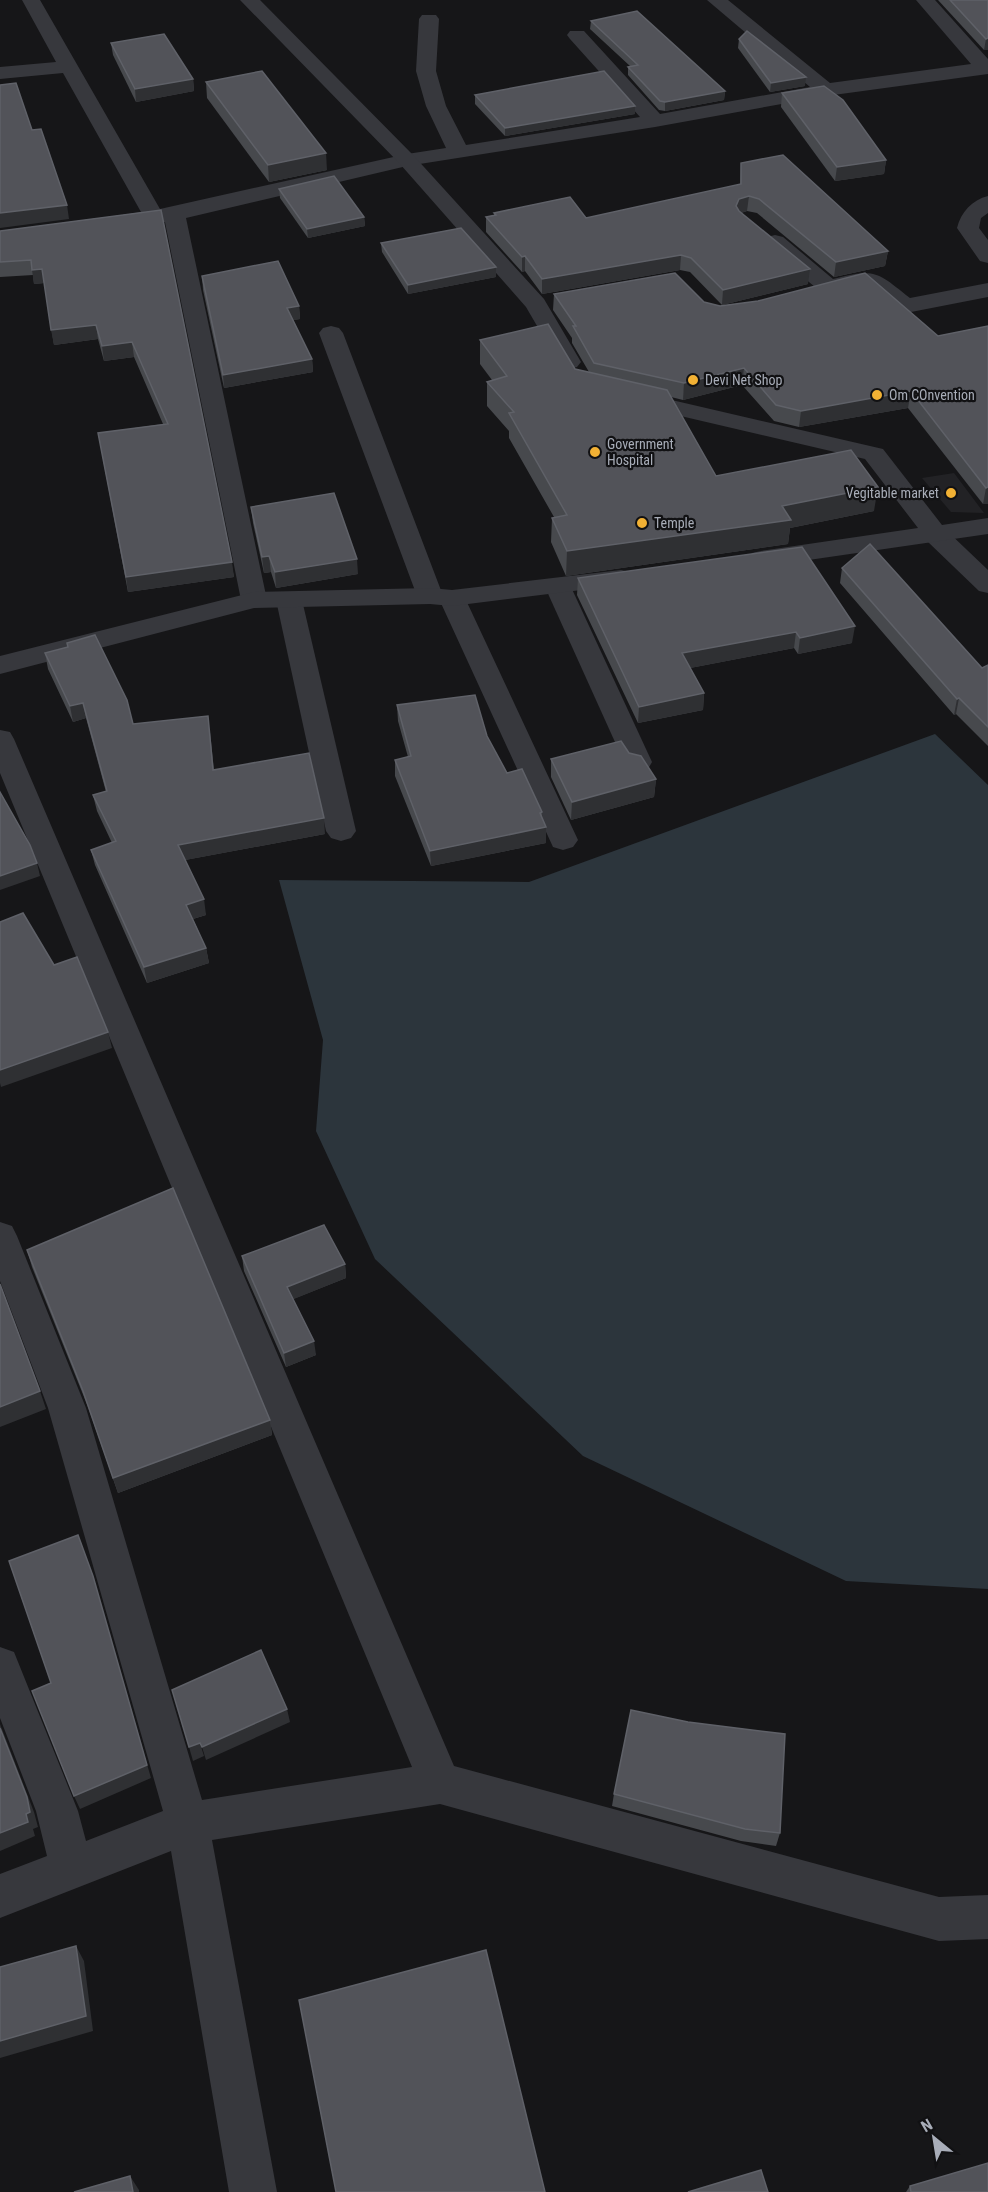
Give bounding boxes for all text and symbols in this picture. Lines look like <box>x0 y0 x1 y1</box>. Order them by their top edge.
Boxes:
place label: Devi Net Shop <box>705 372 783 388</box>
marker: Devi Net Shop <box>686 373 700 387</box>
place label: Om COnvention <box>889 387 975 403</box>
marker: Om COnvention <box>870 388 884 402</box>
place label: Government Hospital <box>607 436 674 468</box>
marker: Government Hospital <box>588 445 602 459</box>
place label: Vegitable market <box>846 485 939 501</box>
marker: Vegitable market <box>944 486 958 500</box>
place label: Temple <box>654 515 695 531</box>
marker: Temple <box>635 516 649 530</box>
north arrow <box>904 2108 964 2168</box>
text: N <box>918 2115 936 2136</box>

